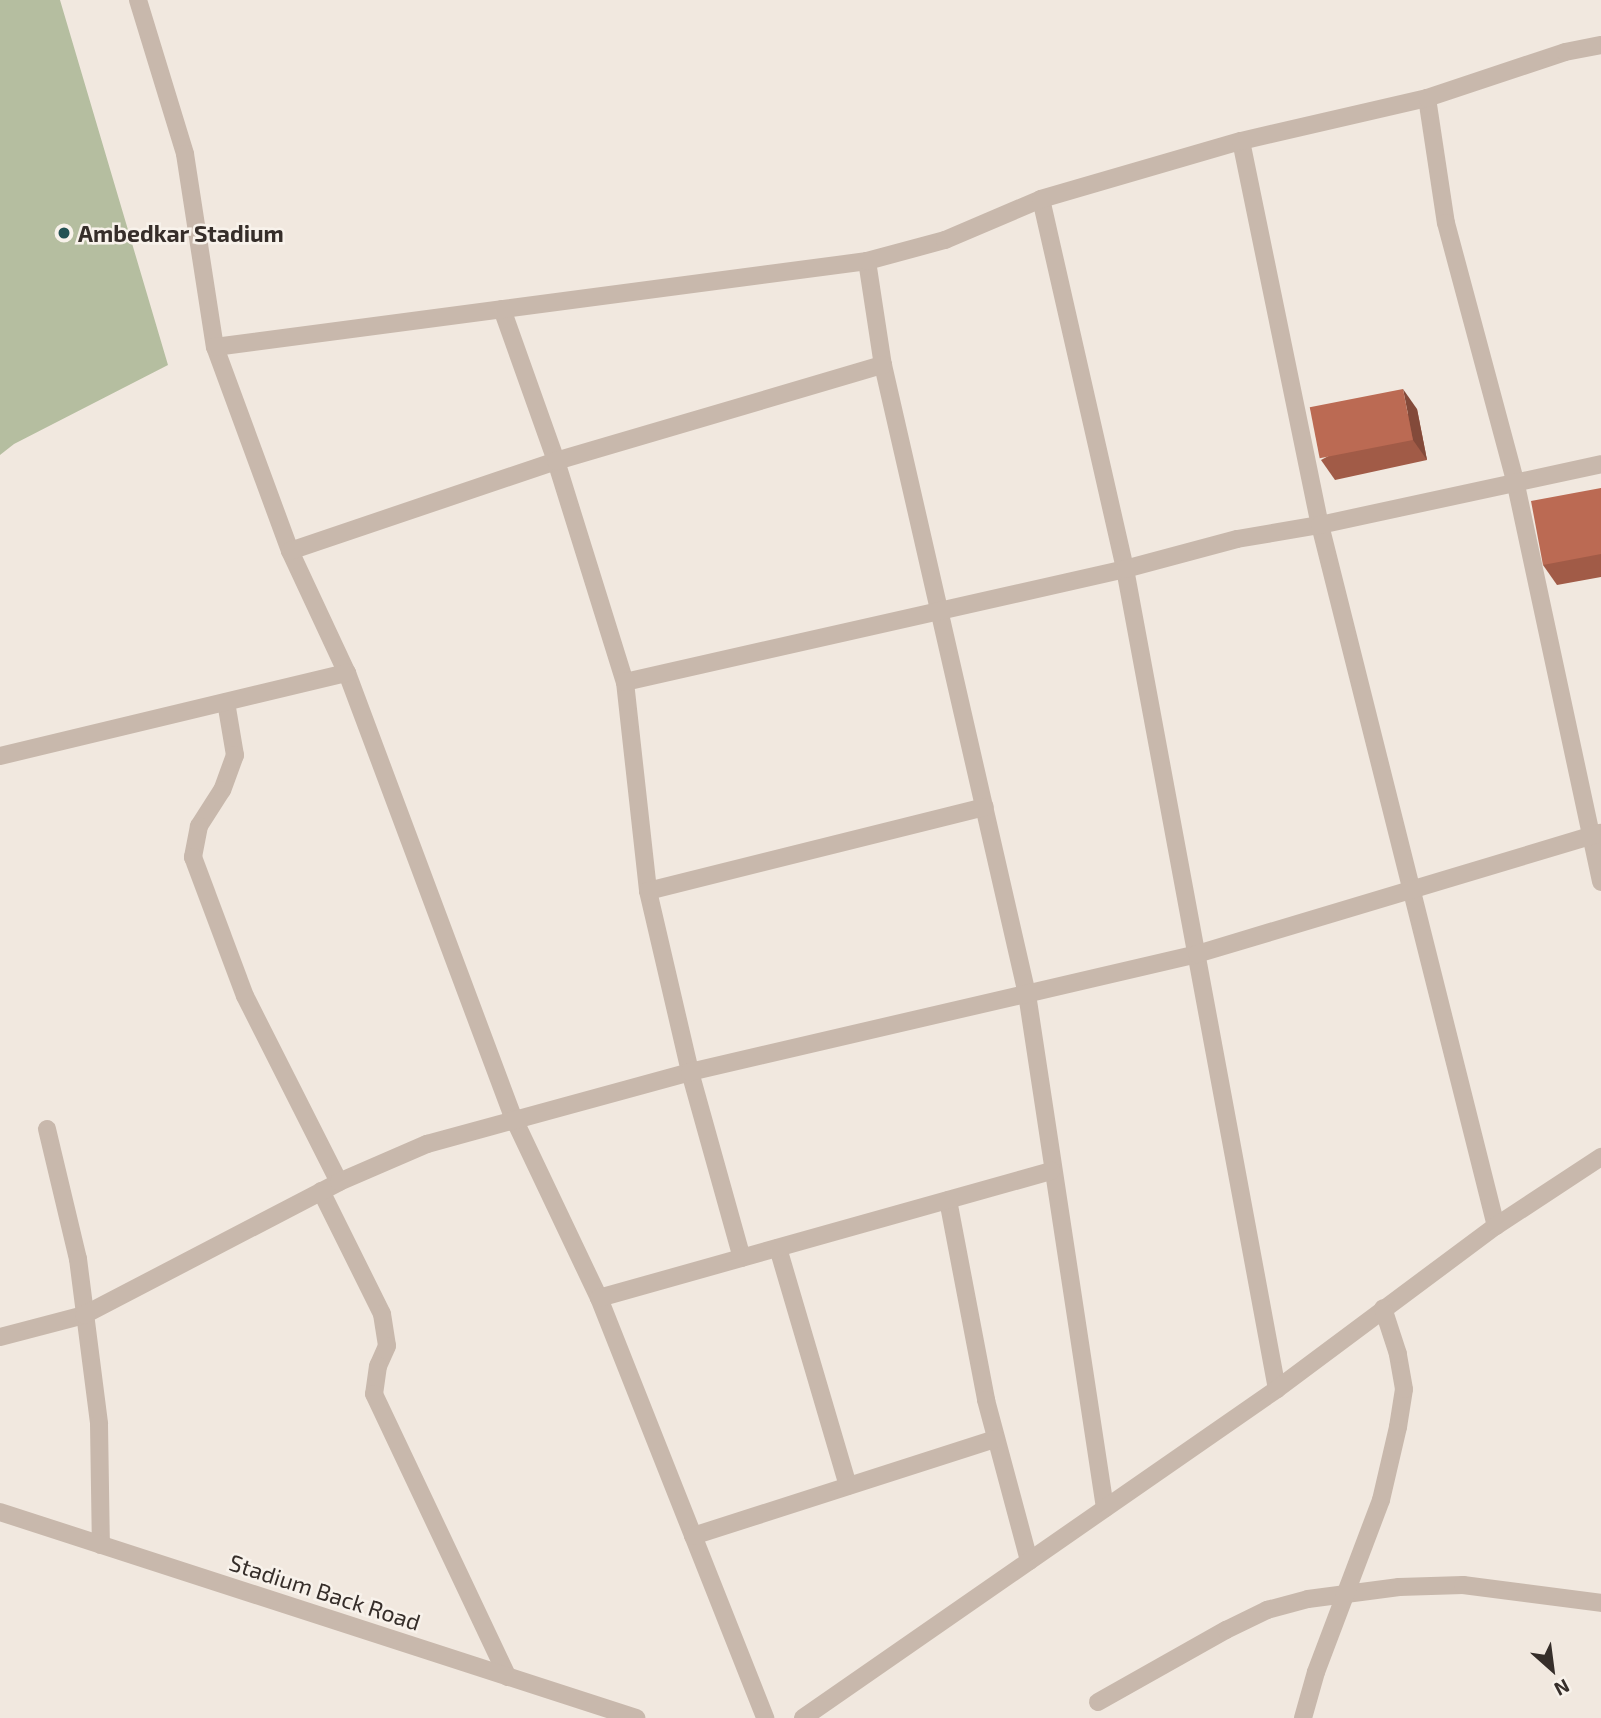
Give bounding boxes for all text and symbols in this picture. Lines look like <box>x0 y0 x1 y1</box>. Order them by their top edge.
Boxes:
place label: Ambedkar Stadium <box>78 219 284 247</box>
marker: Ambedkar Stadium <box>56 225 72 241</box>
street label: Stadium Back Road <box>226 1548 424 1636</box>
north arrow <box>1517 1634 1587 1704</box>
text: N <box>1551 1675 1574 1701</box>

